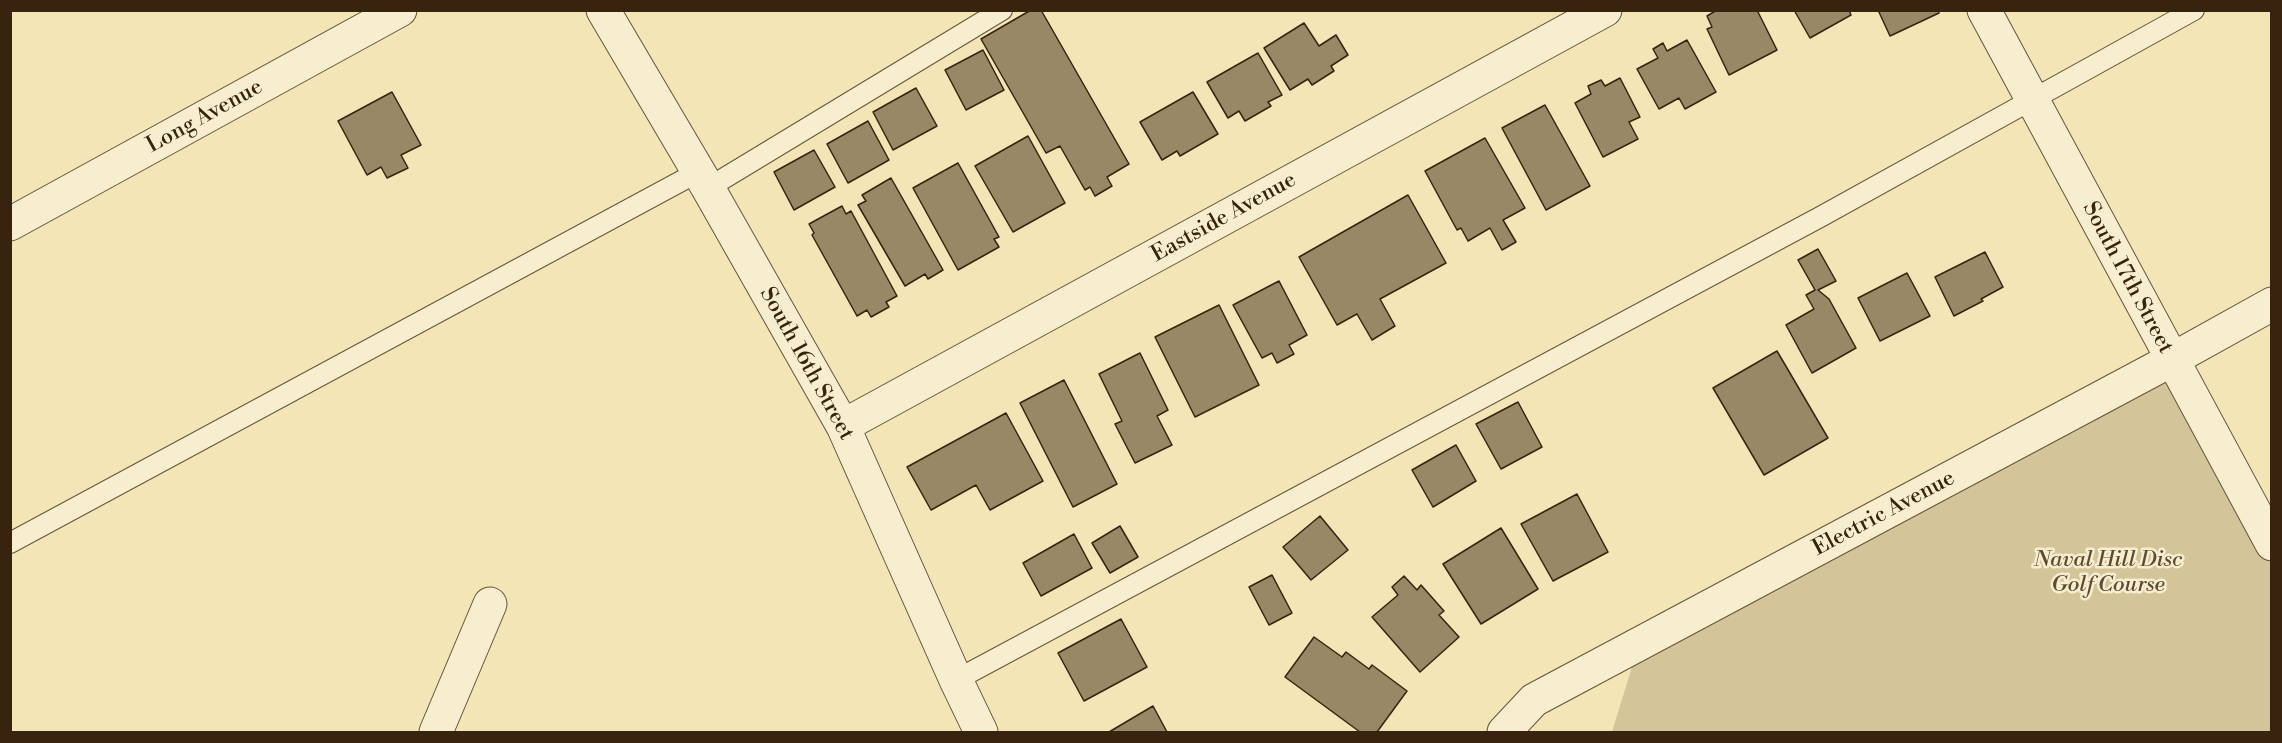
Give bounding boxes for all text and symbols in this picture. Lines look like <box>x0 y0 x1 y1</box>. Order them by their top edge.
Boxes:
street label: Long Avenue <box>142 74 268 160</box>
street label: Eastside Avenue <box>1147 167 1301 269</box>
street label: South 17th Street <box>2076 198 2178 358</box>
street label: South 16th Street <box>753 283 859 445</box>
street label: Electric Avenue <box>1808 465 1960 563</box>
park label: Naval Hill Disc Golf Course <box>2034 548 2182 600</box>

